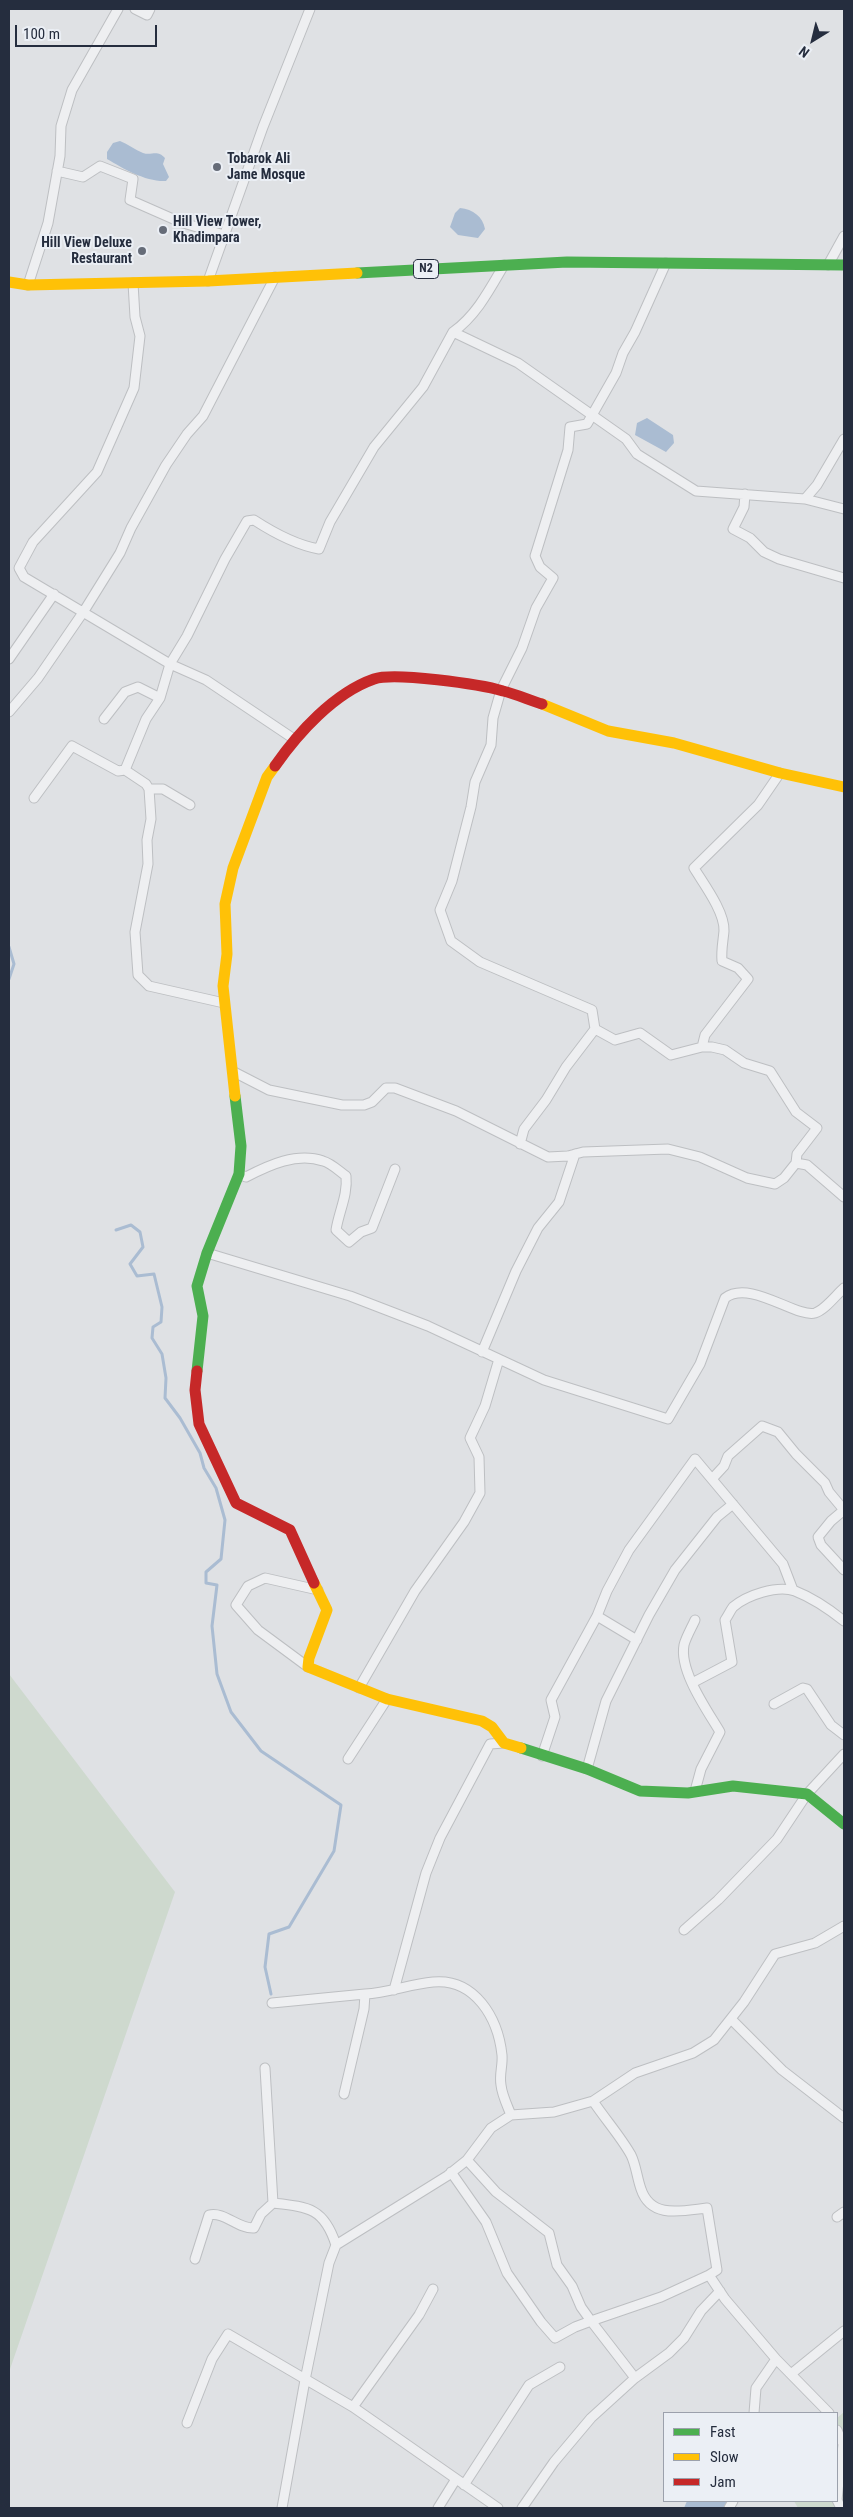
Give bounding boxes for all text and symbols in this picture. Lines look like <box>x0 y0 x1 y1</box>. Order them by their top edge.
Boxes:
scale bar <box>18 15 160 47</box>
north arrow <box>788 15 838 65</box>
text: 100 m <box>23 25 60 43</box>
text: N <box>796 43 812 61</box>
place label: Tobarok Ali Jame Mosque <box>227 151 305 184</box>
marker: Tobarok Ali Jame Mosque <box>211 161 223 173</box>
place label: Hill View Tower, Khadimpara <box>173 214 261 246</box>
marker: Hill View Tower, Khadimpara <box>157 224 169 236</box>
place label: Hill View Deluxe Restaurant <box>41 235 132 268</box>
marker: Hill View Deluxe Restaurant <box>136 245 148 257</box>
road number: N2 <box>414 260 438 278</box>
legend <box>663 2412 838 2502</box>
text: Fast <box>710 2423 735 2441</box>
text: Slow <box>710 2448 739 2466</box>
text: Jam <box>710 2473 736 2491</box>

